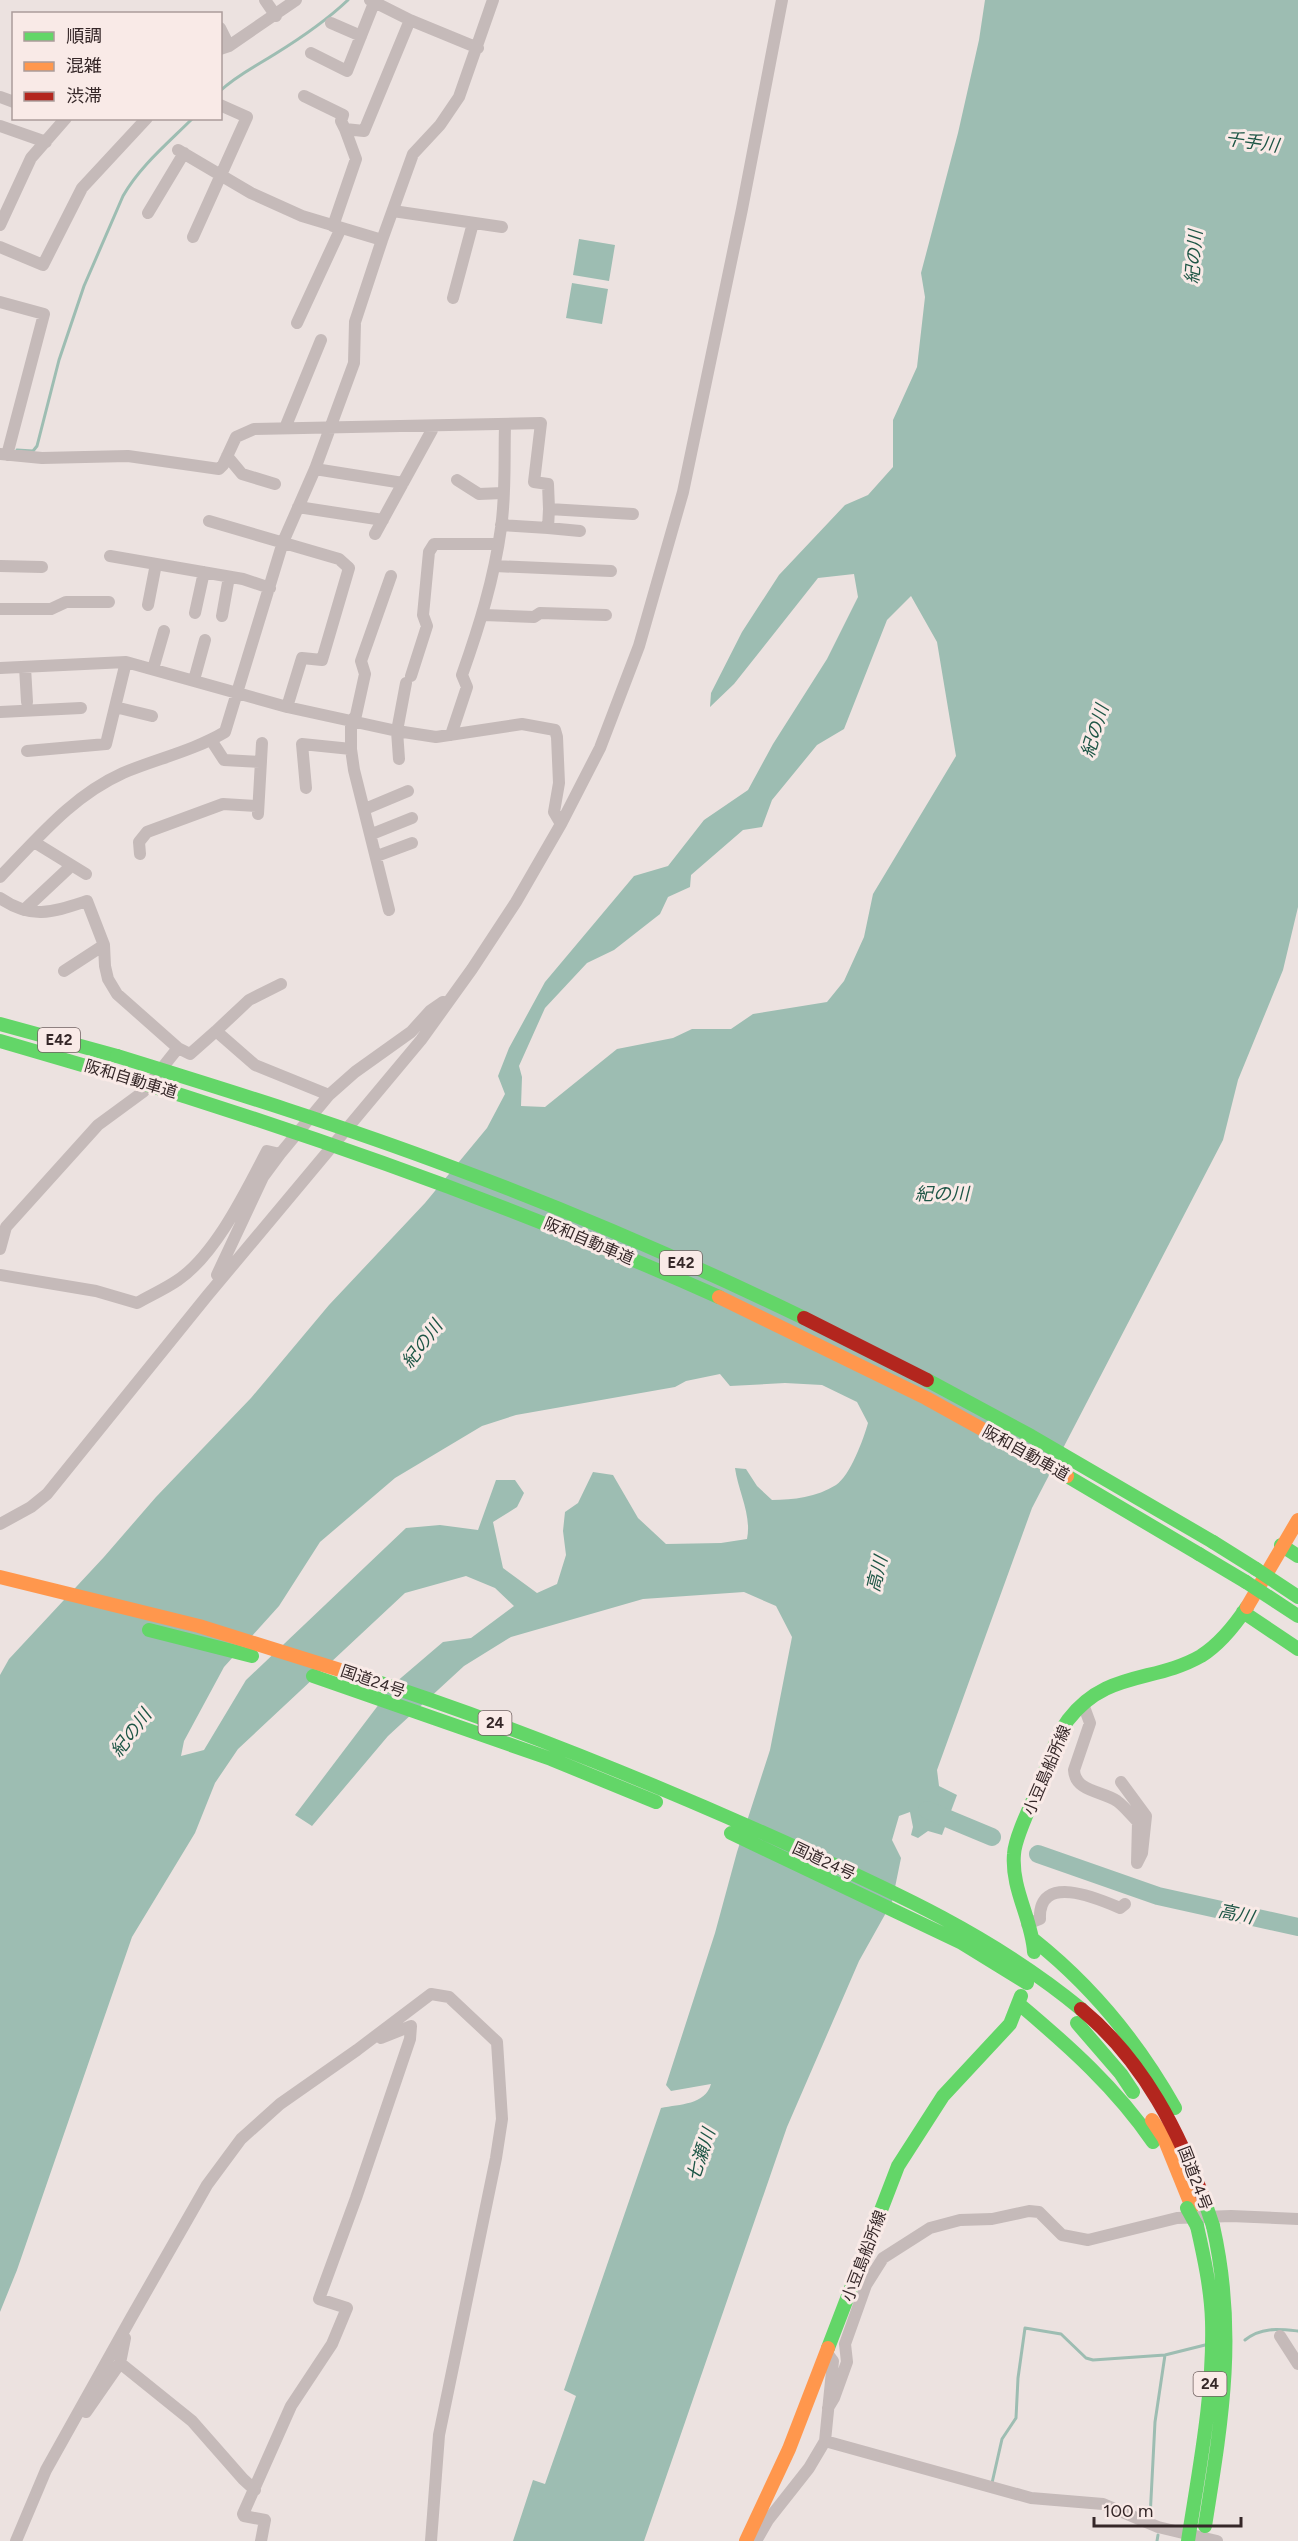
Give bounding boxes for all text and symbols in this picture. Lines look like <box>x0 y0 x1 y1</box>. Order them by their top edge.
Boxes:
legend <box>12 12 222 120</box>
text: 順調 <box>66 25 102 47</box>
text: 混雑 <box>66 55 102 77</box>
text: 渋滞 <box>66 85 102 107</box>
water label: 千手川 <box>1224 127 1282 157</box>
water label: 紀の川 <box>1181 227 1207 285</box>
water label: 紀の川 <box>1077 700 1114 760</box>
road number: E42 <box>38 1028 80 1052</box>
street label: 阪和自動車道 <box>82 1056 180 1102</box>
water label: 紀の川 <box>915 1183 971 1205</box>
street label: 阪和自動車道 <box>541 1213 637 1269</box>
road number: E42 <box>660 1251 702 1275</box>
water label: 紀の川 <box>397 1314 448 1372</box>
street label: 阪和自動車道 <box>979 1421 1073 1485</box>
water label: 高川 <box>862 1552 893 1594</box>
street label: 国道24号 <box>338 1661 408 1701</box>
water label: 紀の川 <box>106 1703 157 1761</box>
road number: 24 <box>478 1711 512 1735</box>
street label: 小豆島船所線 <box>1019 1722 1075 1818</box>
street label: 国道24号 <box>790 1838 858 1884</box>
water label: 高川 <box>1216 1899 1258 1929</box>
water label: 七瀬川 <box>682 2124 720 2184</box>
street label: 国道24号 <box>1174 2143 1216 2213</box>
street label: 小豆島船所線 <box>838 2208 890 2304</box>
road number: 24 <box>1194 2372 1226 2396</box>
scale bar <box>1094 2490 1241 2528</box>
text: 100 m <box>1103 2500 1153 2522</box>

